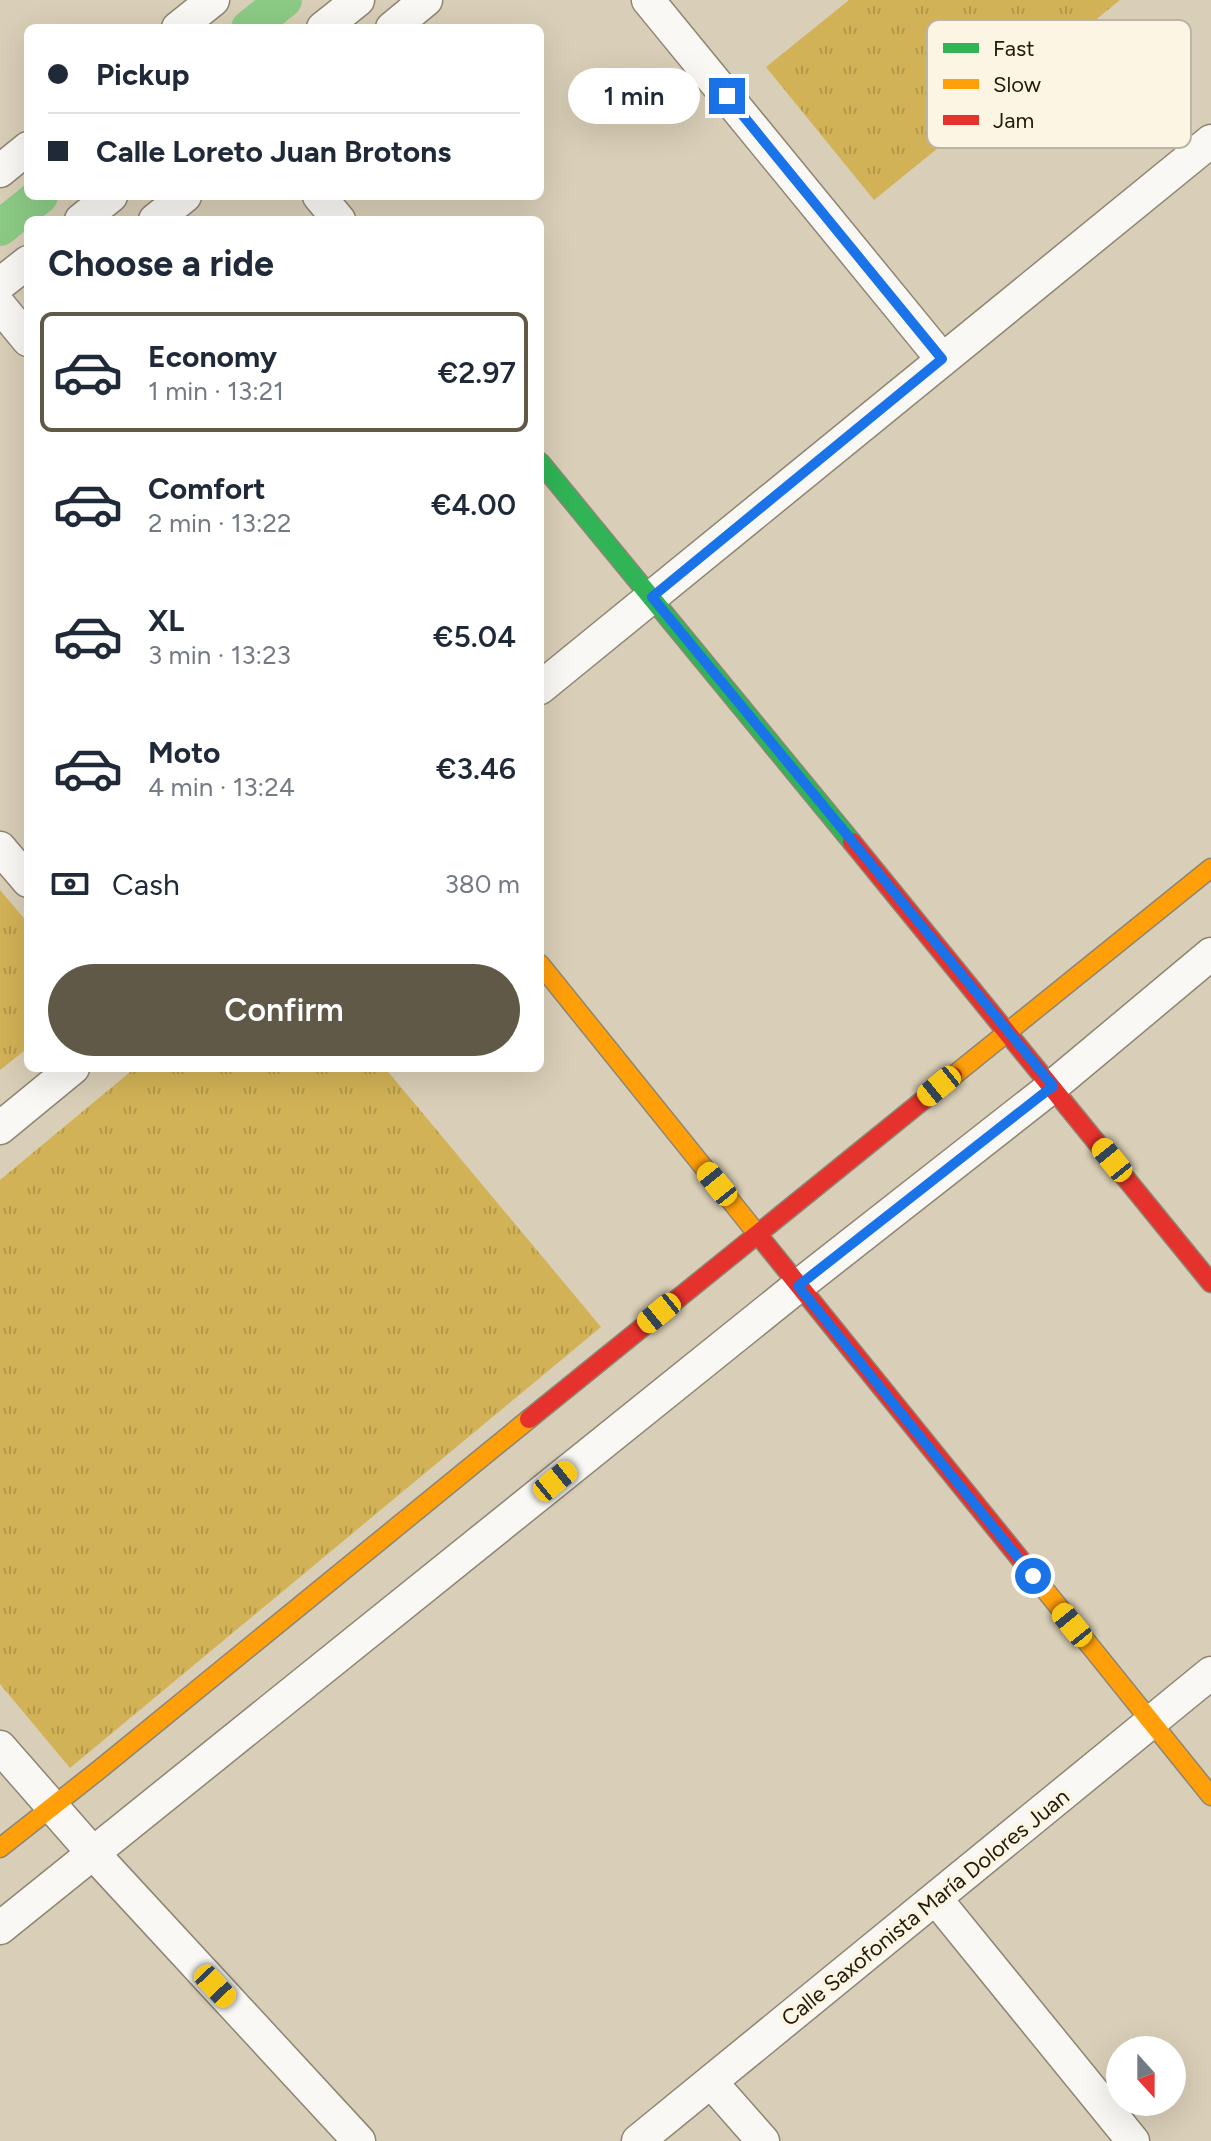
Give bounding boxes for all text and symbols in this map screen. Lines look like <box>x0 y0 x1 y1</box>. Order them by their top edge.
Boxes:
legend <box>927 20 1191 148</box>
text: Fast <box>993 35 1035 62</box>
text: Pickup <box>96 56 190 93</box>
callout: 1 min <box>567 68 699 124</box>
text: Slow <box>993 71 1042 98</box>
route end <box>709 78 745 114</box>
text: 1 min <box>604 80 664 112</box>
text: Jam <box>993 107 1034 134</box>
text: Calle Loreto Juan Brotons <box>96 133 451 170</box>
text: Choose a ride <box>48 242 274 285</box>
icon: car <box>52 336 124 408</box>
text: Economy <box>148 338 277 375</box>
text: €2.97 <box>438 354 516 391</box>
text: 1 min · 13:21 <box>148 375 284 407</box>
icon: car <box>52 468 124 540</box>
text: Comfort <box>148 470 266 507</box>
text: €4.00 <box>431 486 516 523</box>
text: 2 min · 13:22 <box>148 507 292 539</box>
icon: car <box>52 600 124 672</box>
text: XL <box>148 602 184 639</box>
text: €5.04 <box>433 618 516 655</box>
text: 3 min · 13:23 <box>148 639 291 671</box>
icon: car <box>52 732 124 804</box>
text: Moto <box>148 734 220 771</box>
text: €3.46 <box>436 750 516 787</box>
text: 4 min · 13:24 <box>148 771 295 803</box>
icon: cash <box>48 862 92 906</box>
text: Cash <box>112 866 180 903</box>
text: 380 m <box>445 868 520 900</box>
button: Confirm <box>48 964 520 1056</box>
car <box>913 1062 965 1110</box>
car <box>1088 1134 1136 1186</box>
car <box>693 1158 741 1210</box>
car <box>633 1289 685 1337</box>
car <box>529 1457 581 1505</box>
route start <box>1015 1558 1051 1594</box>
car <box>1048 1599 1096 1651</box>
street label: Calle Saxofonista María Dolores Juan <box>776 1783 1075 2032</box>
car <box>190 1960 240 2012</box>
north arrow <box>1106 2036 1186 2116</box>
map controls <box>1106 2036 1186 2116</box>

